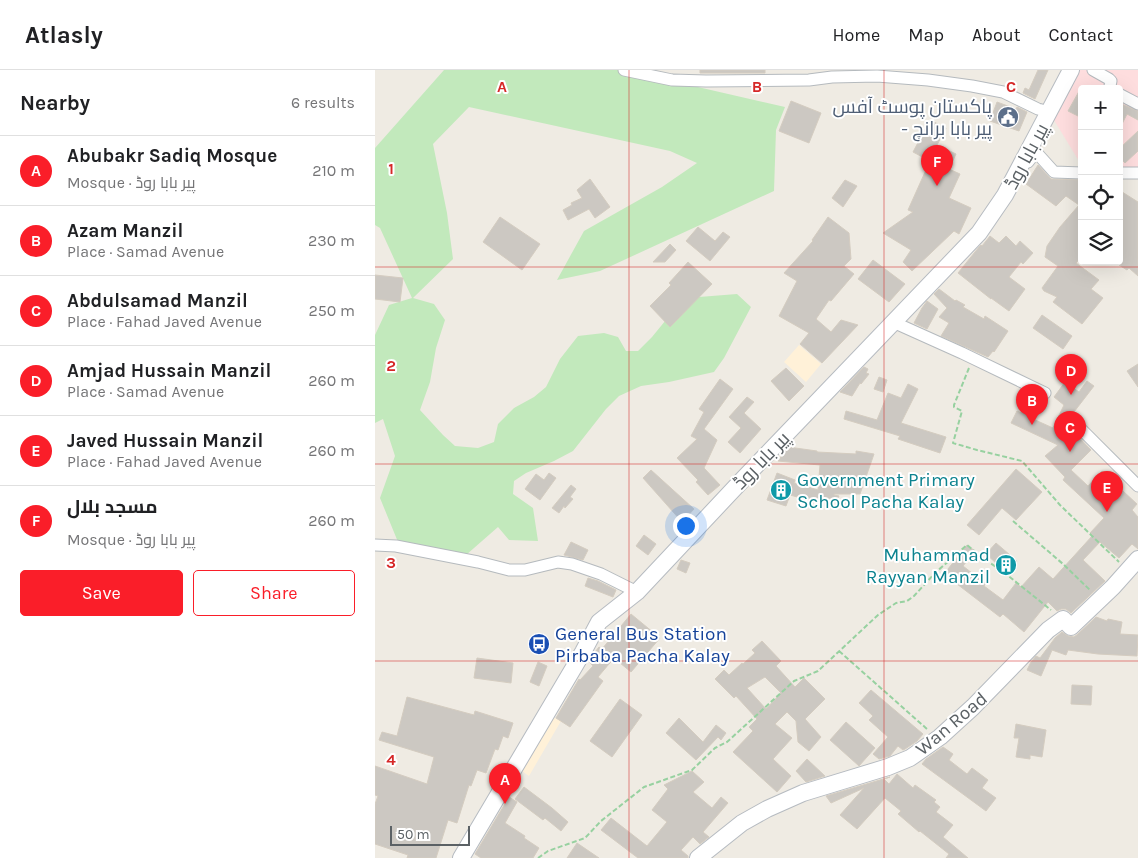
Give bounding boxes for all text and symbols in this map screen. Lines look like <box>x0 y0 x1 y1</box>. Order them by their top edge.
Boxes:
text: Atlasly <box>25 21 103 49</box>
text: Home <box>832 24 880 46</box>
text: Map <box>908 24 944 46</box>
text: About <box>972 24 1021 46</box>
text: Contact <box>1049 24 1113 46</box>
text: A <box>497 77 507 96</box>
text: B <box>752 77 762 96</box>
text: C <box>1006 77 1016 96</box>
map controls <box>1078 85 1123 265</box>
button: + <box>1078 85 1123 130</box>
text: Nearby <box>20 91 90 115</box>
text: 6 results <box>291 93 355 112</box>
place label: پاکستان پوسٹ آفس - پیر بابا برانچ <box>833 96 992 142</box>
public building icon: پاکستان پوسٹ آفس - پیر بابا برانچ <box>996 105 1020 129</box>
street label: پیر بابا روڈ <box>1000 120 1054 194</box>
button: − <box>1078 130 1123 175</box>
text: Abubakr Sadiq Mosque <box>67 145 277 167</box>
pin: F <box>921 145 953 186</box>
text: 1 <box>388 159 394 178</box>
text: A <box>31 161 41 180</box>
text: 210 m <box>312 161 355 180</box>
text: Mosque · پیر بابا روڈ <box>67 173 195 192</box>
button: locate <box>1078 175 1123 220</box>
text: Azam Manzil <box>67 220 183 242</box>
button: layers <box>1078 220 1123 265</box>
text: B <box>31 231 41 250</box>
text: 230 m <box>308 231 355 250</box>
text: Place · Samad Avenue <box>67 242 224 261</box>
text: Abdulsamad Manzil <box>67 290 248 312</box>
text: C <box>31 301 41 320</box>
text: 250 m <box>308 301 355 320</box>
text: Place · Fahad Javed Avenue <box>67 312 262 331</box>
pin: D <box>1055 354 1087 395</box>
text: 2 <box>386 356 396 375</box>
text: Amjad Hussain Manzil <box>67 360 271 382</box>
text: D <box>31 371 41 390</box>
text: 260 m <box>308 371 355 390</box>
text: Place · Samad Avenue <box>67 382 224 401</box>
pin: B <box>1016 384 1048 425</box>
pin: C <box>1054 411 1086 452</box>
street label: پیر بابا روڈ <box>729 427 795 495</box>
text: Javed Hussain Manzil <box>67 430 263 452</box>
text: E <box>31 441 41 460</box>
text: 260 m <box>308 441 355 460</box>
text: Place · Fahad Javed Avenue <box>67 452 262 471</box>
place label: Government Primary School Pacha Kalay <box>797 469 975 513</box>
pin: E <box>1091 471 1123 512</box>
building icon: Government Primary School Pacha Kalay <box>769 478 793 502</box>
text: مسجد بلال <box>67 496 158 518</box>
text: F <box>32 511 40 530</box>
text: 260 m <box>308 511 355 530</box>
your location <box>673 513 699 539</box>
text: Mosque · پیر بابا روڈ <box>67 530 195 549</box>
place label: Muhammad Rayyan Manzil <box>866 544 990 588</box>
text: 3 <box>386 553 396 572</box>
building icon: Muhammad Rayyan Manzil <box>994 553 1018 577</box>
button: Save <box>20 570 183 616</box>
button: Share <box>193 570 355 616</box>
place label: General Bus Station Pirbaba Pacha Kalay <box>555 623 730 667</box>
bus stop icon: General Bus Station Pirbaba Pacha Kalay <box>527 632 551 656</box>
street label: Wan Road <box>911 688 992 760</box>
text: 4 <box>386 750 396 769</box>
pin: A <box>489 763 521 804</box>
scale bar <box>390 823 470 846</box>
text: 50 m <box>397 826 430 843</box>

